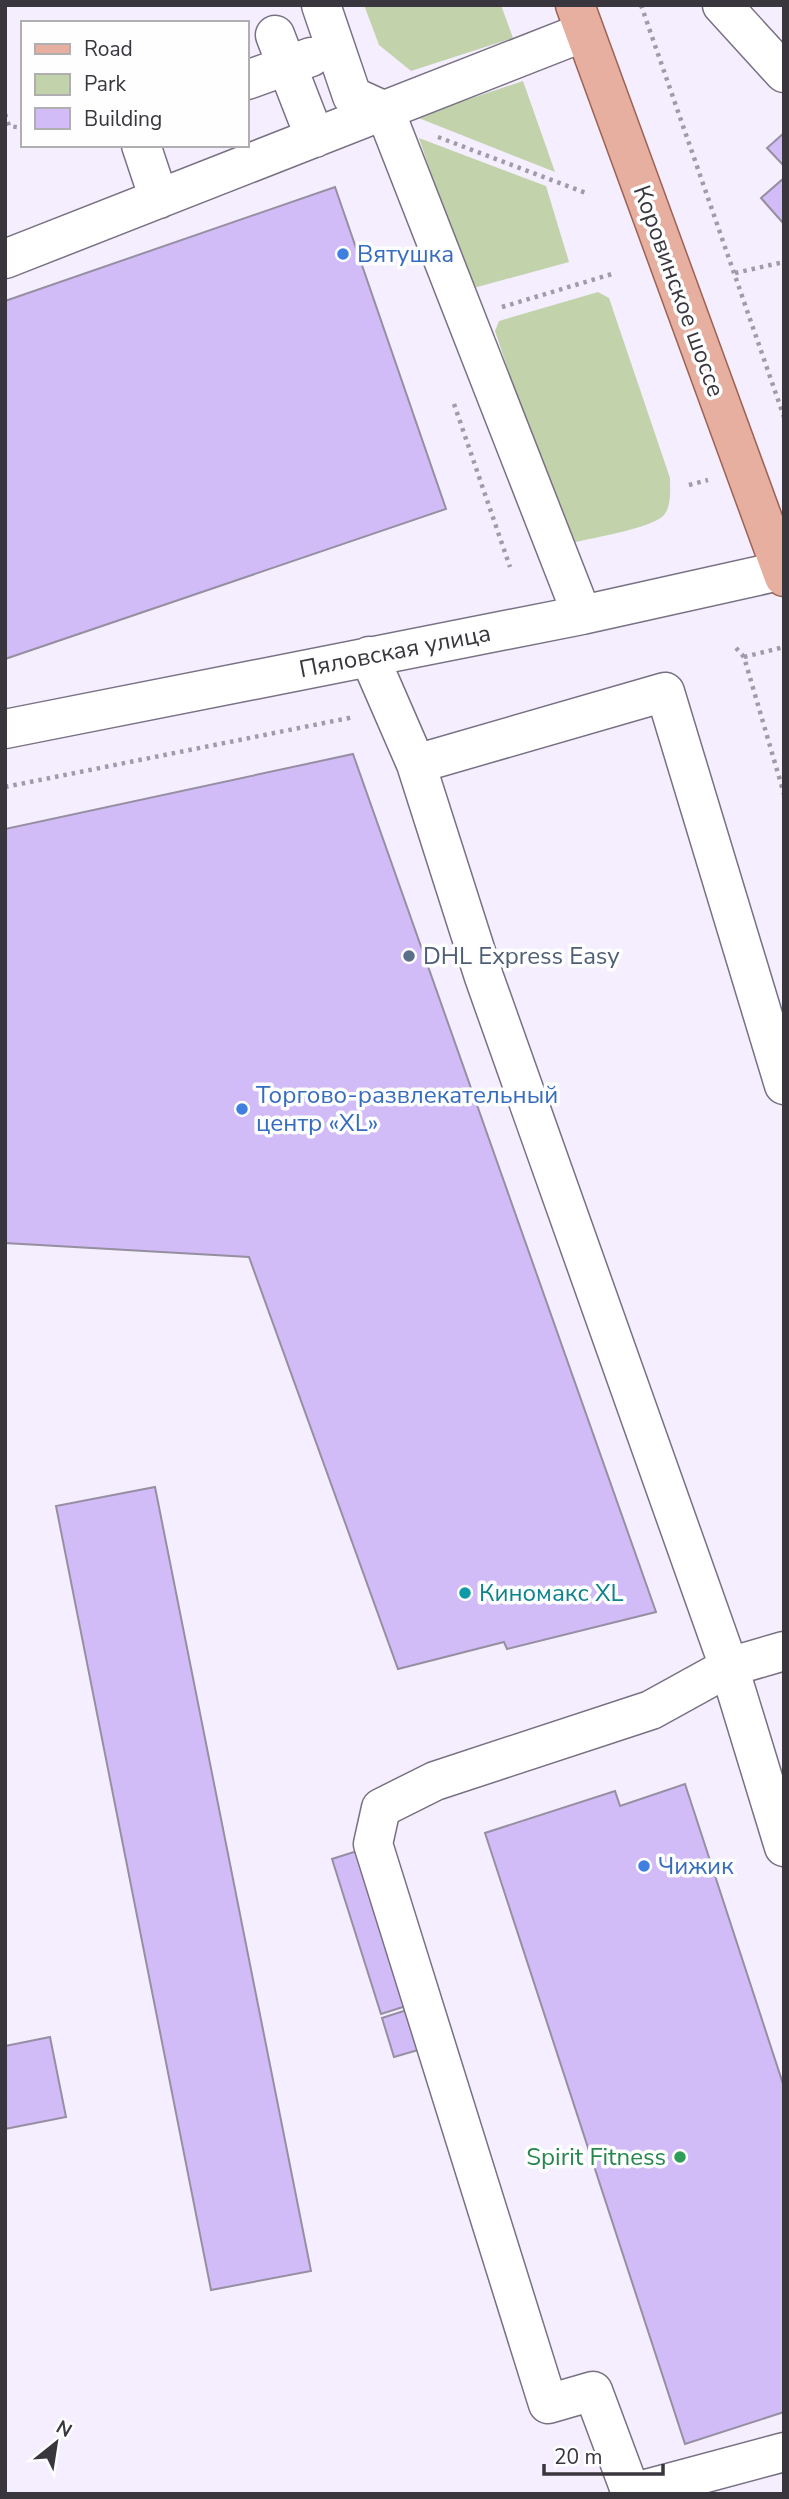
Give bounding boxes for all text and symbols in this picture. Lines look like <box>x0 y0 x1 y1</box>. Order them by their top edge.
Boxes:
legend <box>21 21 248 147</box>
text: Road <box>84 35 133 63</box>
text: Park <box>84 70 126 98</box>
text: Building <box>84 105 162 133</box>
street label: Коровинское шоссе <box>626 181 732 401</box>
place label: Вятушка <box>357 238 454 270</box>
marker: Вятушка <box>335 246 351 262</box>
street label: Пяловская улица <box>296 617 494 685</box>
place label: DHL Express Easy <box>423 940 620 972</box>
marker: DHL Express Easy <box>401 948 417 964</box>
place label: Торгово-развлекательный центр «XL» <box>256 1079 558 1139</box>
marker: Торгово-развлекательный центр «XL» <box>234 1101 250 1117</box>
place label: Киномакс XL <box>479 1577 624 1609</box>
marker: Киномакс XL <box>457 1585 473 1601</box>
place label: Чижик <box>658 1850 734 1882</box>
marker: Чижик <box>636 1858 652 1874</box>
place label: Spirit Fitness <box>526 2141 666 2173</box>
marker: Spirit Fitness <box>672 2149 688 2165</box>
north arrow <box>21 2408 91 2478</box>
text: N <box>51 2414 77 2444</box>
scale bar <box>544 2432 663 2476</box>
text: 20 m <box>554 2443 603 2471</box>

